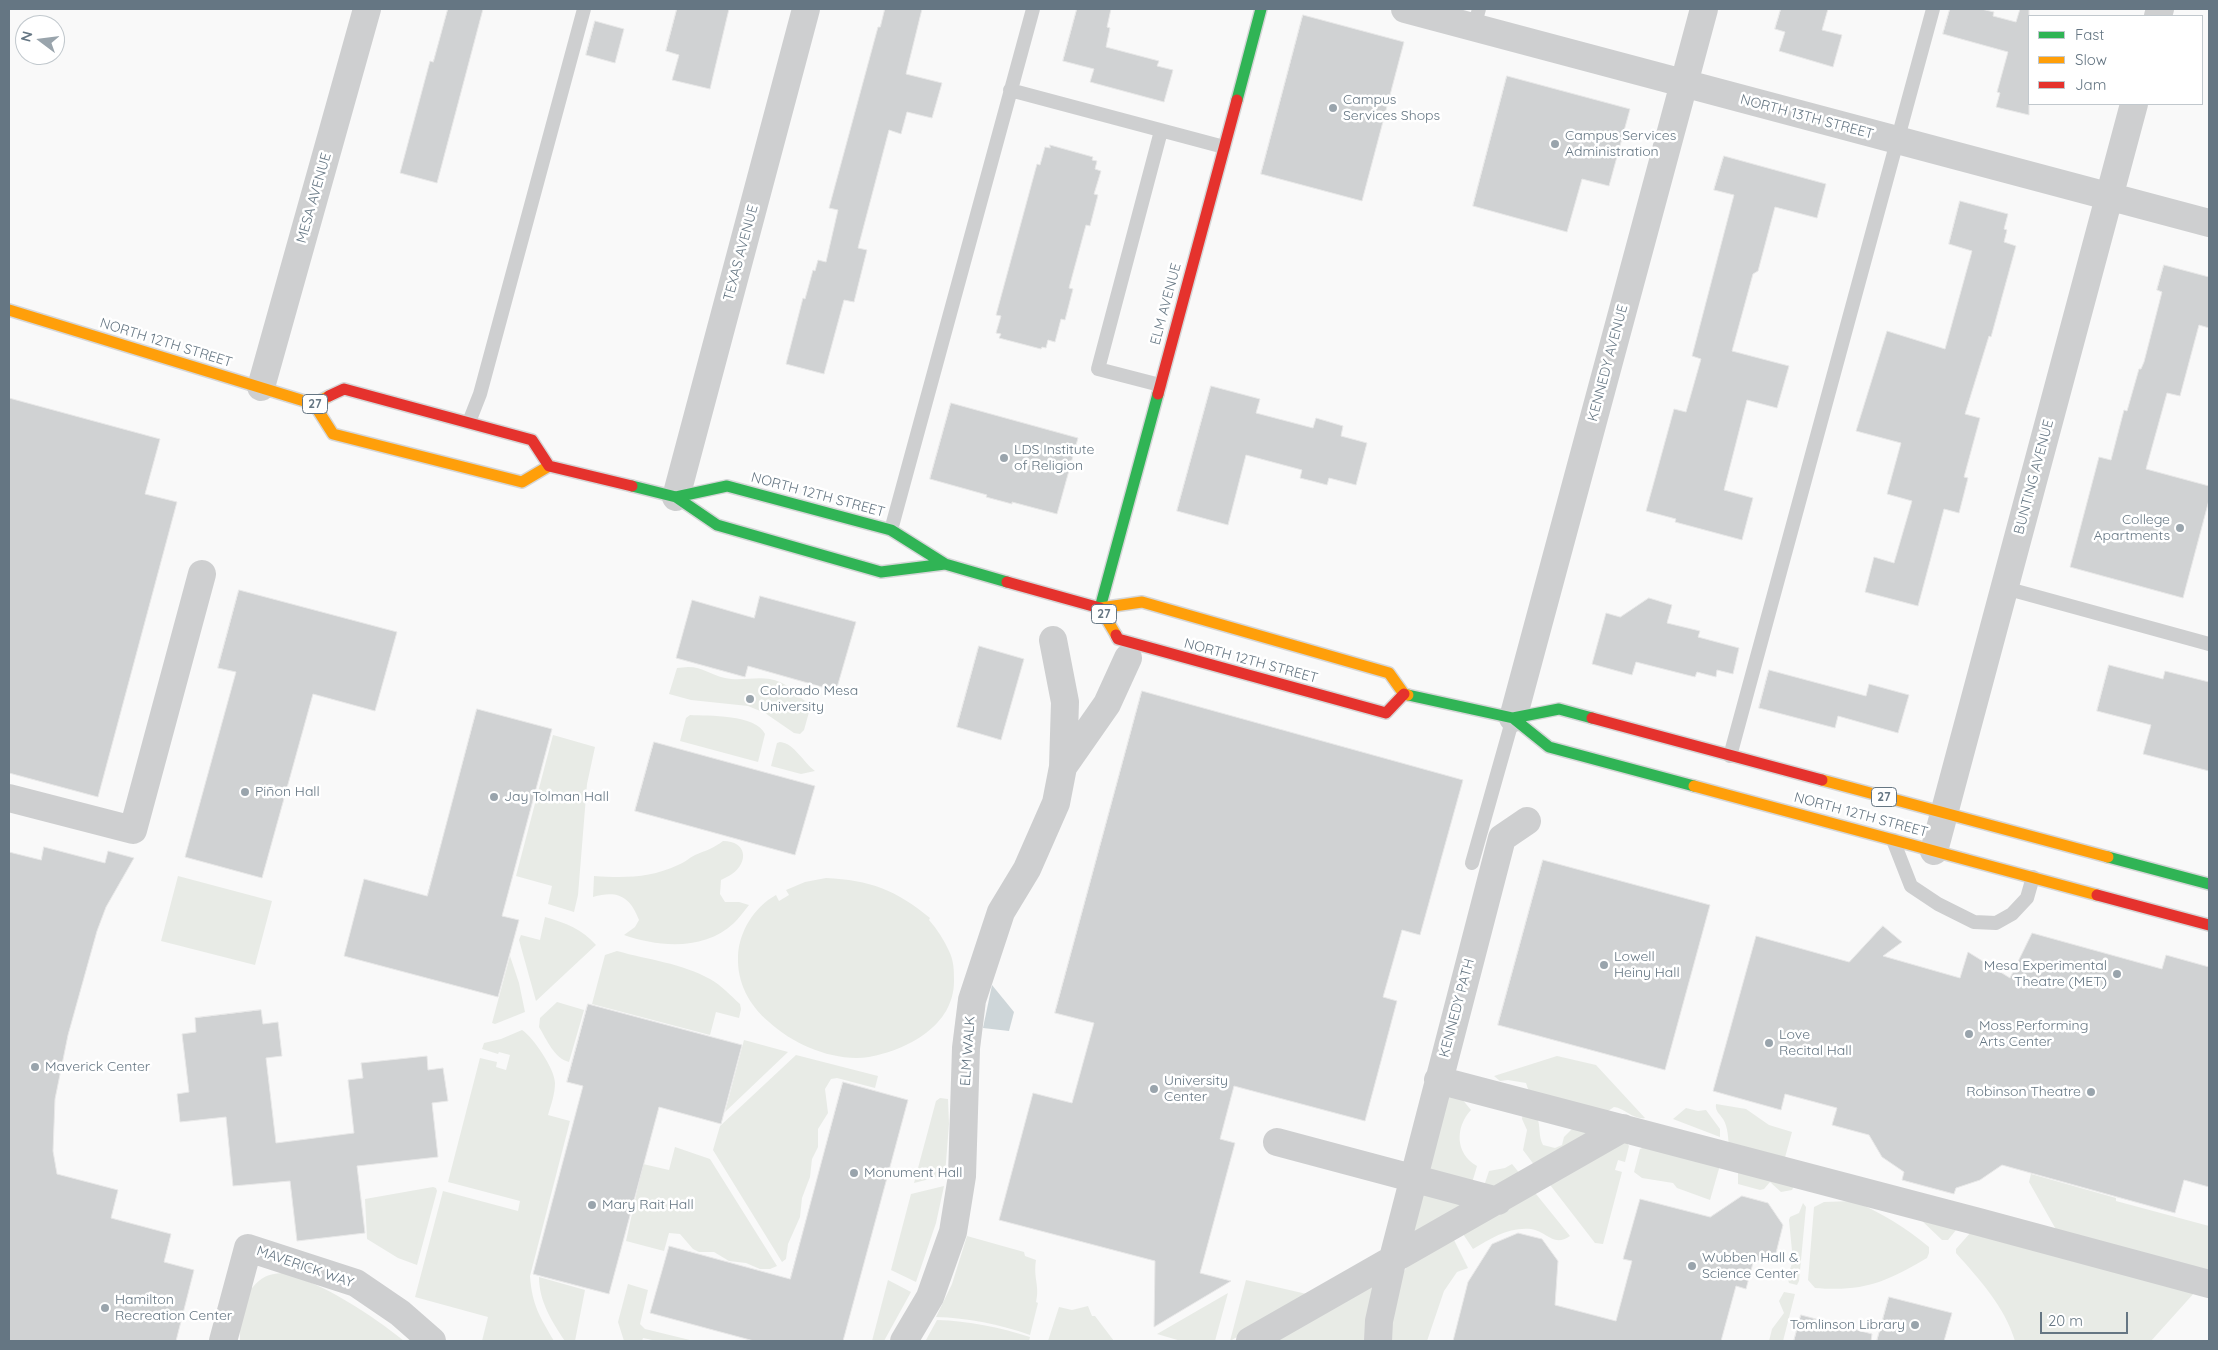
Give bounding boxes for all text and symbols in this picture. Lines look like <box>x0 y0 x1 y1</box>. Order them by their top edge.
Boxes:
north arrow <box>15 15 65 65</box>
legend <box>2028 15 2203 105</box>
text: Fast <box>2075 25 2104 44</box>
text: N <box>16 29 37 44</box>
text: Slow <box>2075 50 2107 69</box>
text: Jam <box>2075 75 2106 94</box>
street label: NORTH 13TH STREET <box>1738 91 1876 143</box>
place label: Campus Services Shops <box>1343 92 1440 124</box>
marker: Campus Services Shops <box>1327 102 1339 114</box>
place label: Campus Services Administration <box>1565 128 1676 160</box>
marker: Campus Services Administration <box>1549 138 1561 150</box>
street label: MESA AVENUE <box>293 151 335 245</box>
street label: TEXAS AVENUE <box>720 203 762 303</box>
street label: ELM AVENUE <box>1147 261 1185 347</box>
street label: KENNEDY AVENUE <box>1584 303 1632 423</box>
street label: NORTH 12TH STREET <box>98 315 234 371</box>
road number: 27 <box>302 394 328 414</box>
street label: BUNTING AVENUE <box>2011 418 2057 536</box>
place label: LDS Institute of Religion <box>1014 442 1094 474</box>
marker: LDS Institute of Religion <box>998 452 1010 464</box>
street label: NORTH 12TH STREET <box>749 469 887 521</box>
place label: College Apartments <box>2093 512 2170 544</box>
marker: College Apartments <box>2174 522 2186 534</box>
road number: 27 <box>1092 604 1116 624</box>
street label: NORTH 12TH STREET <box>1182 635 1320 687</box>
place label: Colorado Mesa University <box>760 683 858 716</box>
marker: Colorado Mesa University <box>744 693 756 705</box>
place label: Piñon Hall <box>255 784 320 800</box>
marker: Piñon Hall <box>239 786 251 798</box>
road number: 27 <box>1872 788 1896 806</box>
place label: Jay Tolman Hall <box>504 789 609 805</box>
street label: NORTH 12TH STREET <box>1792 789 1930 841</box>
marker: Jay Tolman Hall <box>488 791 500 803</box>
place label: Lowell Heiny Hall <box>1614 949 1680 982</box>
street label: KENNEDY PATH <box>1436 957 1478 1059</box>
place label: Mesa Experimental Theatre (MET) <box>1984 958 2107 990</box>
marker: Lowell Heiny Hall <box>1598 959 1610 971</box>
marker: Mesa Experimental Theatre (MET) <box>2111 968 2123 980</box>
street label: ELM WALK <box>957 1016 979 1086</box>
place label: Moss Performing Arts Center <box>1979 1018 2088 1050</box>
place label: Love Recital Hall <box>1779 1027 1852 1060</box>
marker: Moss Performing Arts Center <box>1963 1028 1975 1040</box>
marker: Love Recital Hall <box>1763 1037 1775 1049</box>
place label: Maverick Center <box>45 1059 150 1075</box>
marker: Maverick Center <box>29 1061 41 1073</box>
place label: University Center <box>1164 1073 1228 1106</box>
marker: University Center <box>1148 1083 1160 1095</box>
place label: Robinson Theatre <box>1966 1084 2081 1100</box>
marker: Robinson Theatre <box>2085 1086 2097 1098</box>
place label: Monument Hall <box>864 1165 962 1181</box>
marker: Monument Hall <box>848 1167 860 1179</box>
place label: Mary Rait Hall <box>602 1197 694 1213</box>
marker: Mary Rait Hall <box>586 1199 598 1211</box>
street label: MAVERICK WAY <box>254 1243 356 1291</box>
place label: Wubben Hall & Science Center <box>1702 1250 1798 1282</box>
marker: Wubben Hall & Science Center <box>1686 1260 1698 1272</box>
place label: Hamilton Recreation Center <box>115 1292 232 1324</box>
marker: Hamilton Recreation Center <box>99 1302 111 1314</box>
scale bar <box>2043 1302 2130 1334</box>
text: 20 m <box>2048 1311 2083 1330</box>
place label: Tomlinson Library <box>1790 1317 1905 1333</box>
marker: Tomlinson Library <box>1909 1319 1921 1331</box>

